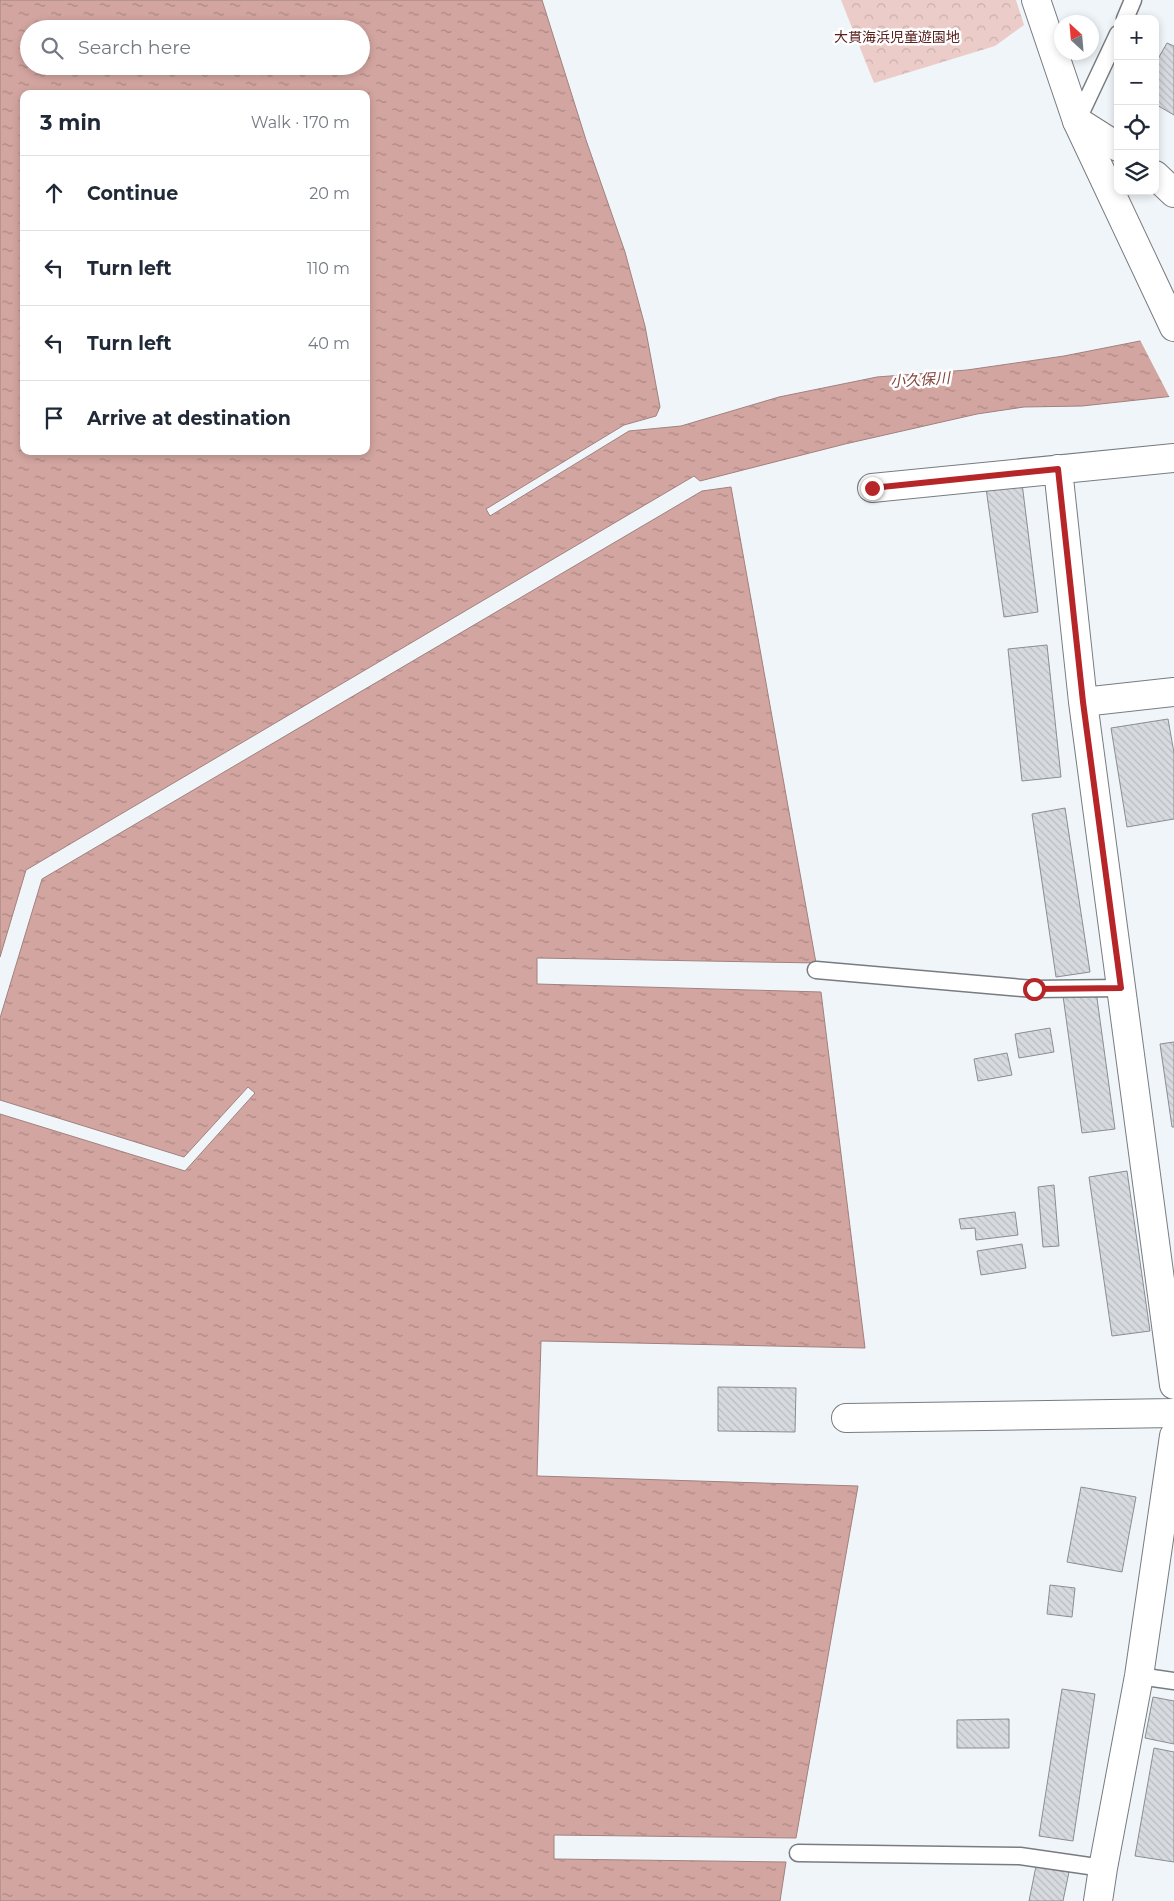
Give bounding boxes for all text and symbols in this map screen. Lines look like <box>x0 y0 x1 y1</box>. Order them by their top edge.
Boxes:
north arrow <box>1054 15 1099 60</box>
map controls <box>1114 15 1159 195</box>
button: + <box>1114 15 1159 60</box>
search box <box>20 20 370 75</box>
park label: 大貫海浜児童遊園地 <box>834 28 960 46</box>
icon: search <box>38 34 66 62</box>
text: Search here <box>78 36 191 59</box>
button: − <box>1114 60 1159 105</box>
button: locate <box>1114 105 1159 150</box>
text: 3 min <box>40 110 101 135</box>
text: Walk · 170 m <box>251 113 350 132</box>
button: layers <box>1114 150 1159 195</box>
icon: ahead <box>40 179 68 207</box>
text: Continue <box>87 182 178 205</box>
text: 20 m <box>309 184 350 203</box>
icon: left <box>40 254 68 282</box>
text: Turn left <box>87 257 172 280</box>
text: 110 m <box>307 259 350 278</box>
icon: left <box>40 329 68 357</box>
text: Turn left <box>87 332 172 355</box>
text: 40 m <box>308 334 350 353</box>
water label: 小久保川 <box>889 368 953 391</box>
icon: arrive <box>40 404 68 432</box>
text: Arrive at destination <box>87 407 291 430</box>
route end <box>861 477 884 500</box>
route start <box>1023 978 1046 1001</box>

